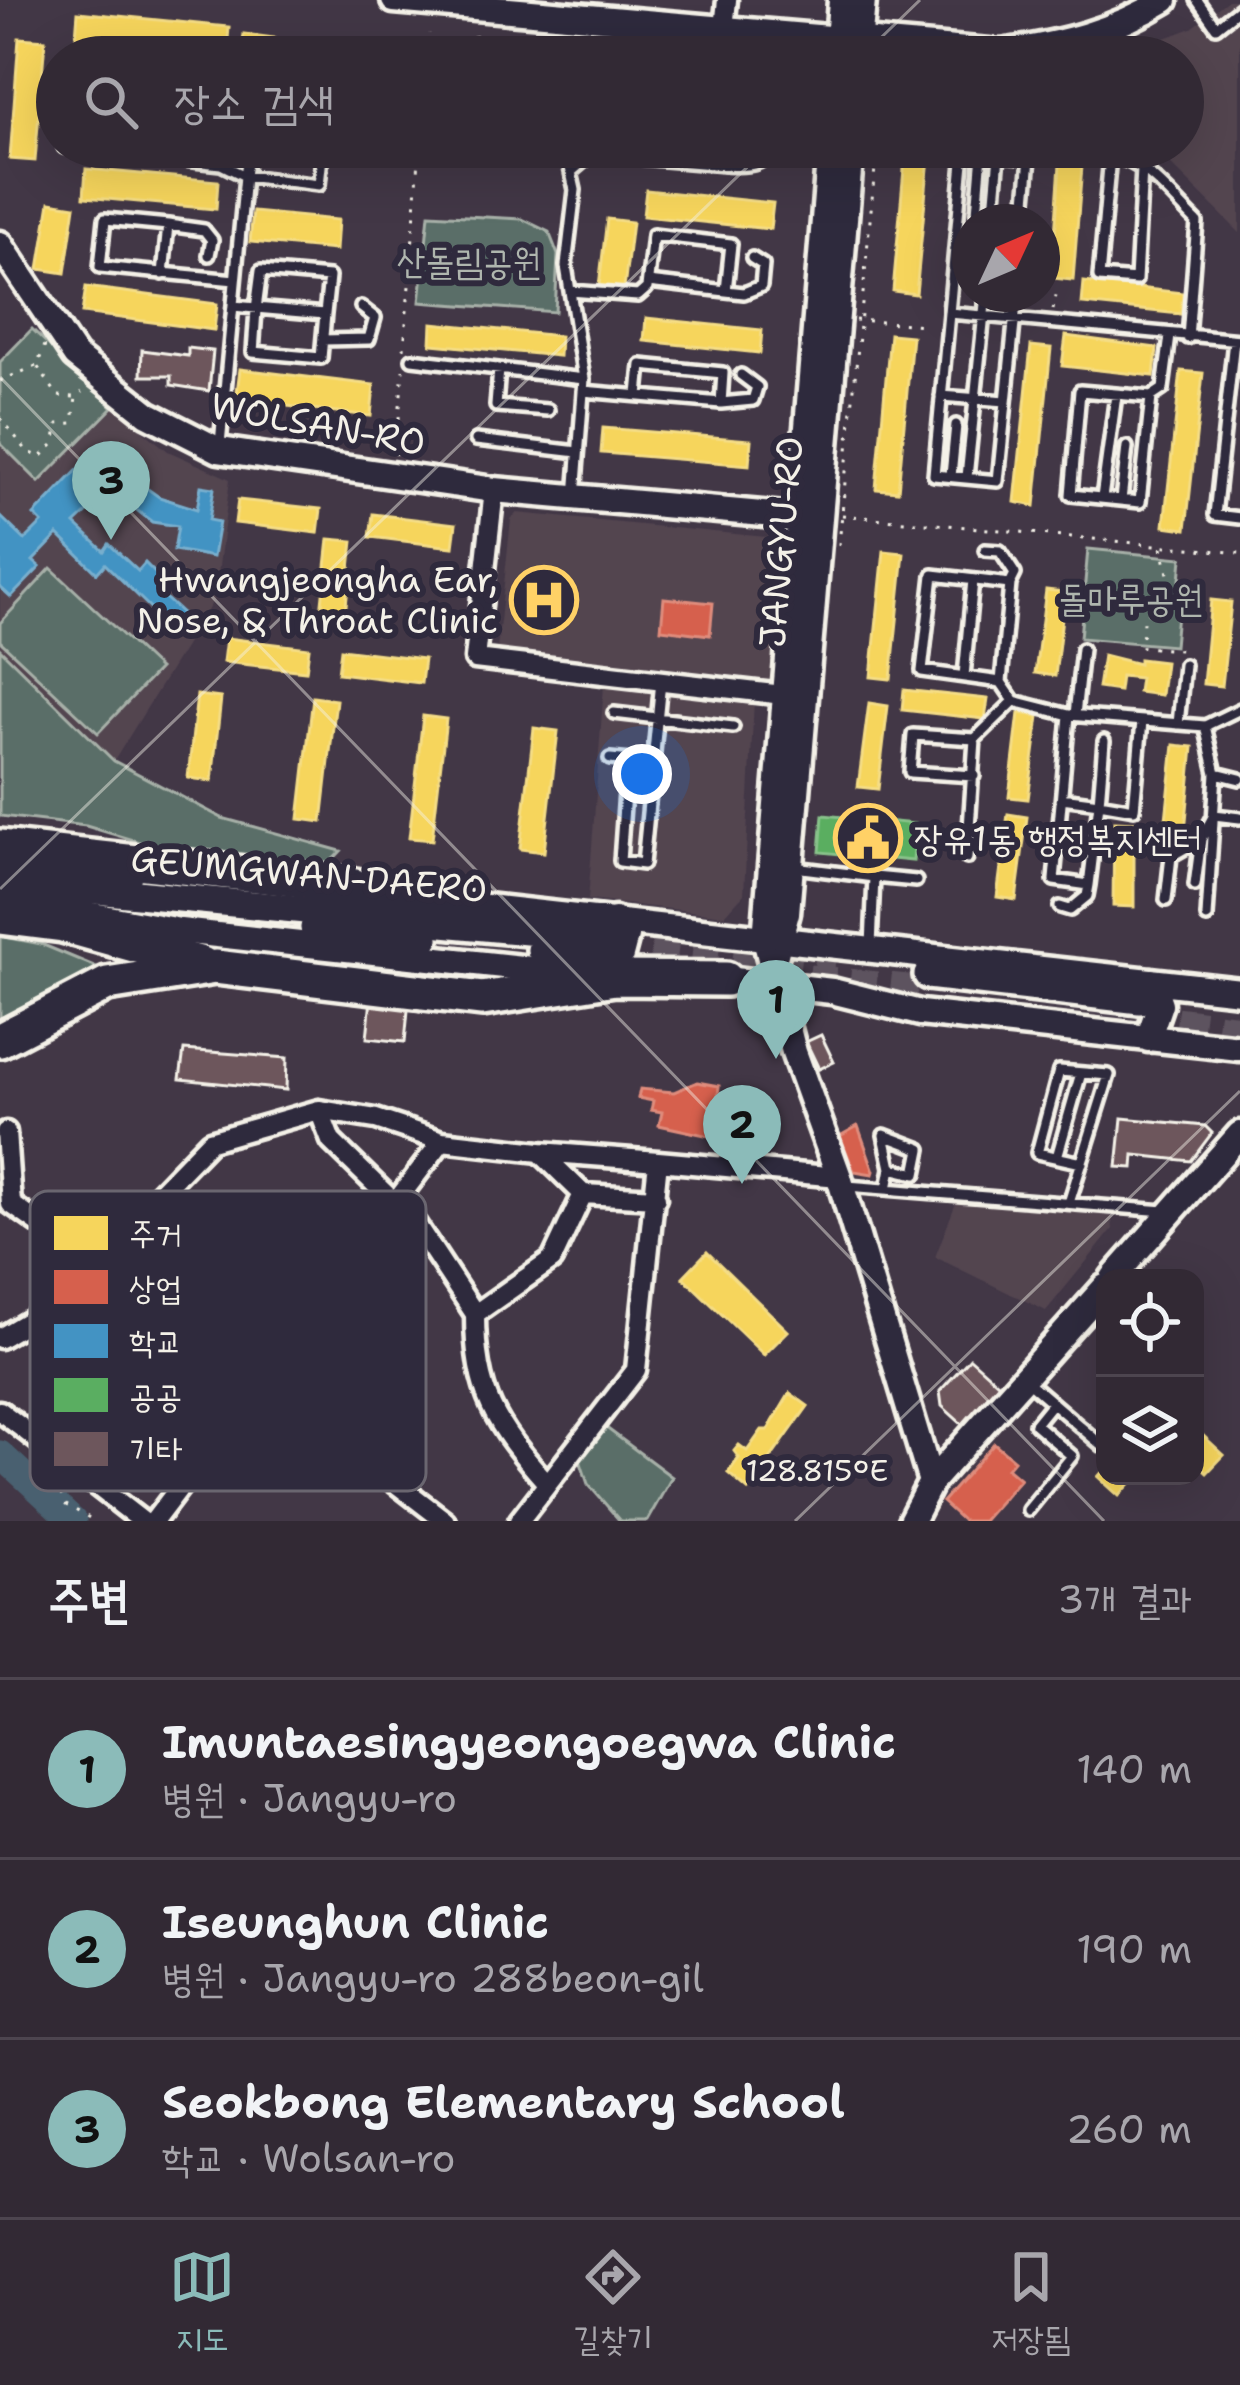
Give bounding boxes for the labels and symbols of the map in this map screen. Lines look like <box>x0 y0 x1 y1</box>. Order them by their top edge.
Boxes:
north arrow <box>952 204 1060 312</box>
park label: 산돌림공원 <box>397 237 541 286</box>
street label: WOLSAN-RO <box>207 381 429 467</box>
street label: JANGYU-RO <box>747 434 815 650</box>
pin: 3 <box>72 441 150 540</box>
place label: Hwangjeongha Ear, Nose, & Throat Clinic <box>136 555 498 645</box>
hospital icon: Hwangjeongha Ear, Nose, & Throat Clinic <box>509 565 579 635</box>
park label: 돌마루공원 <box>1059 574 1203 623</box>
your location <box>612 744 672 804</box>
public building icon: 장유1동 행정복지센터 <box>833 803 903 873</box>
place label: 장유1동 행정복지센터 <box>914 814 1202 863</box>
street label: GEUMGWAN-DAERO <box>129 834 489 914</box>
pin: 1 <box>737 960 815 1059</box>
pin: 2 <box>703 1085 781 1184</box>
legend <box>30 1191 426 1491</box>
text: 주거 <box>129 1211 182 1256</box>
text: 상업 <box>129 1265 182 1310</box>
text: 학교 <box>129 1319 182 1364</box>
text: 공공 <box>129 1373 182 1418</box>
text: 기타 <box>129 1427 183 1472</box>
text: 128.815°E <box>746 1450 888 1491</box>

